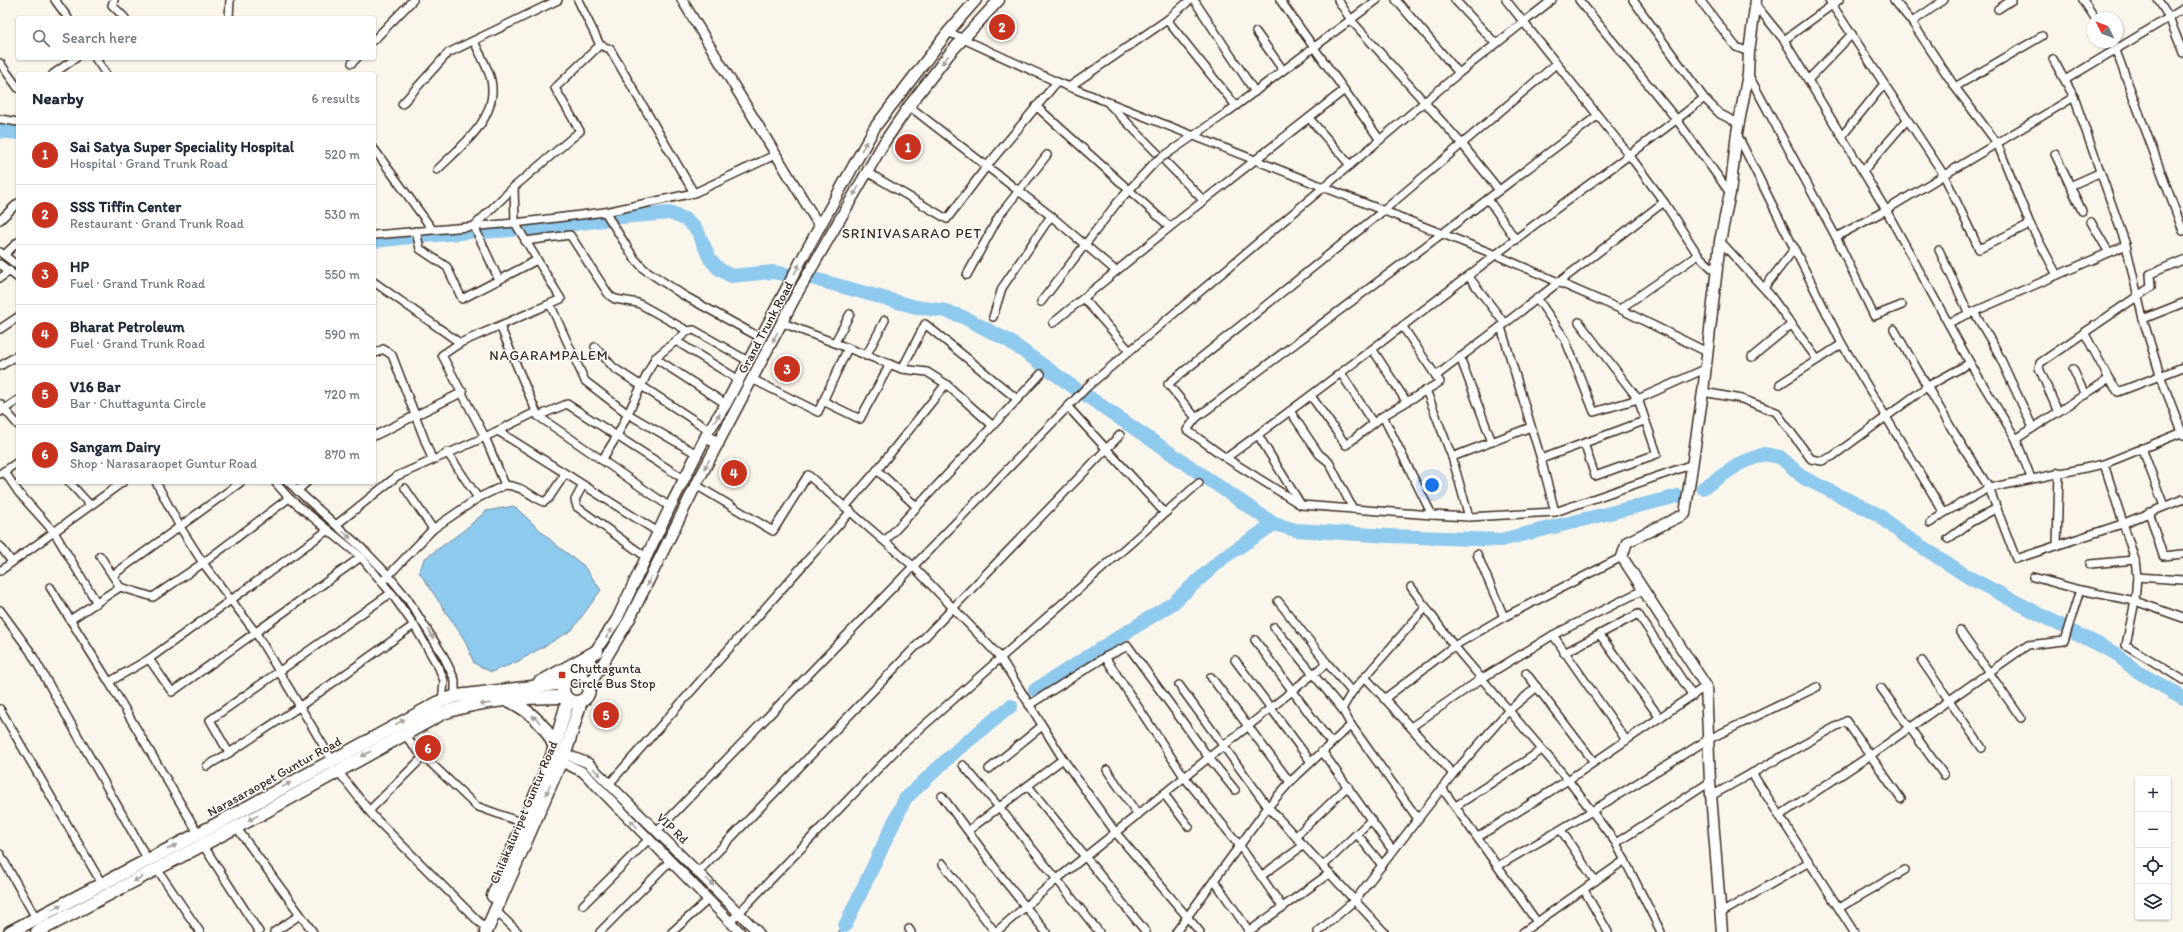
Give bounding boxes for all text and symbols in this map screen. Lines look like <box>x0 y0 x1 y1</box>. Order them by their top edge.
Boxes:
pin: 2 <box>989 12 1015 42</box>
north arrow <box>2087 12 2123 48</box>
search box <box>16 16 376 60</box>
icon: search <box>30 27 52 49</box>
text: Search here <box>62 29 137 47</box>
one-way arrow <box>940 55 949 65</box>
text: Nearby <box>32 88 84 108</box>
text: 6 results <box>312 91 360 106</box>
pin: 1 <box>895 132 921 162</box>
text: Sai Satya Super Speciality Hospital <box>70 138 294 156</box>
one-way arrow <box>861 140 868 152</box>
text: 1 <box>42 147 48 162</box>
text: 520 m <box>324 147 360 162</box>
text: Hospital · Grand Trunk Road <box>70 156 228 171</box>
one-way arrow <box>852 186 860 196</box>
text: SSS Tiffin Center <box>70 198 181 216</box>
text: 2 <box>42 207 48 222</box>
text: 530 m <box>324 207 360 222</box>
text: Restaurant · Grand Trunk Road <box>70 216 244 231</box>
district label: SRINIVASARAO PET <box>842 225 982 242</box>
text: HP <box>70 258 89 276</box>
one-way arrow <box>793 263 800 274</box>
text: 3 <box>41 267 49 282</box>
text: 550 m <box>324 267 360 282</box>
text: Fuel · Grand Trunk Road <box>70 276 205 291</box>
street label: Grand Trunk Road <box>735 278 796 376</box>
text: Bharat Petroleum <box>70 318 185 336</box>
text: 4 <box>41 327 49 342</box>
text: 590 m <box>325 327 360 342</box>
one-way arrow <box>772 331 778 343</box>
text: Fuel · Grand Trunk Road <box>70 336 205 351</box>
district label: NAGARAMPALEM <box>489 347 609 364</box>
pin: 3 <box>774 354 800 384</box>
text: V16 Bar <box>70 378 120 396</box>
text: 5 <box>42 387 48 402</box>
text: 720 m <box>325 387 360 402</box>
text: Bar · Chuttagunta Circle <box>70 396 206 411</box>
one-way arrow <box>714 412 721 423</box>
text: Sangam Dairy <box>70 438 160 456</box>
text: 6 <box>42 447 48 462</box>
text: 870 m <box>325 447 360 462</box>
text: Shop · Narasaraopet Guntur Road <box>70 456 257 471</box>
one-way arrow <box>703 458 710 470</box>
pin: 4 <box>721 458 747 488</box>
your location <box>1422 475 1442 495</box>
one-way arrow <box>342 531 353 540</box>
one-way arrow <box>646 575 652 586</box>
one-way arrow <box>605 627 612 639</box>
one-way arrow <box>427 628 434 640</box>
place label: Chuttagunta Circle Bus Stop <box>570 661 656 691</box>
marker: Chuttagunta Circle Bus Stop <box>557 670 567 680</box>
pin: 5 <box>593 700 619 730</box>
one-way arrow <box>479 701 491 707</box>
one-way arrow <box>531 715 542 724</box>
one-way arrow <box>394 719 406 726</box>
street label: Narasaraopet Guntur Road <box>205 733 344 820</box>
pin: 6 <box>415 733 441 763</box>
street label: Chilakaluripet Guntur Road <box>487 739 560 886</box>
one-way arrow <box>360 750 372 757</box>
one-way arrow <box>592 767 603 776</box>
map controls <box>2135 776 2171 920</box>
button: + <box>2135 776 2171 812</box>
one-way arrow <box>280 782 292 789</box>
one-way arrow <box>545 784 551 796</box>
street label: VIP Rd <box>654 810 692 847</box>
button: − <box>2135 812 2171 848</box>
one-way arrow <box>247 815 259 821</box>
one-way arrow <box>629 819 639 829</box>
one-way arrow <box>166 844 178 850</box>
button: locate <box>2135 848 2171 884</box>
one-way arrow <box>133 876 144 882</box>
one-way arrow <box>705 877 715 887</box>
button: layers <box>2135 884 2171 920</box>
one-way arrow <box>51 904 62 911</box>

